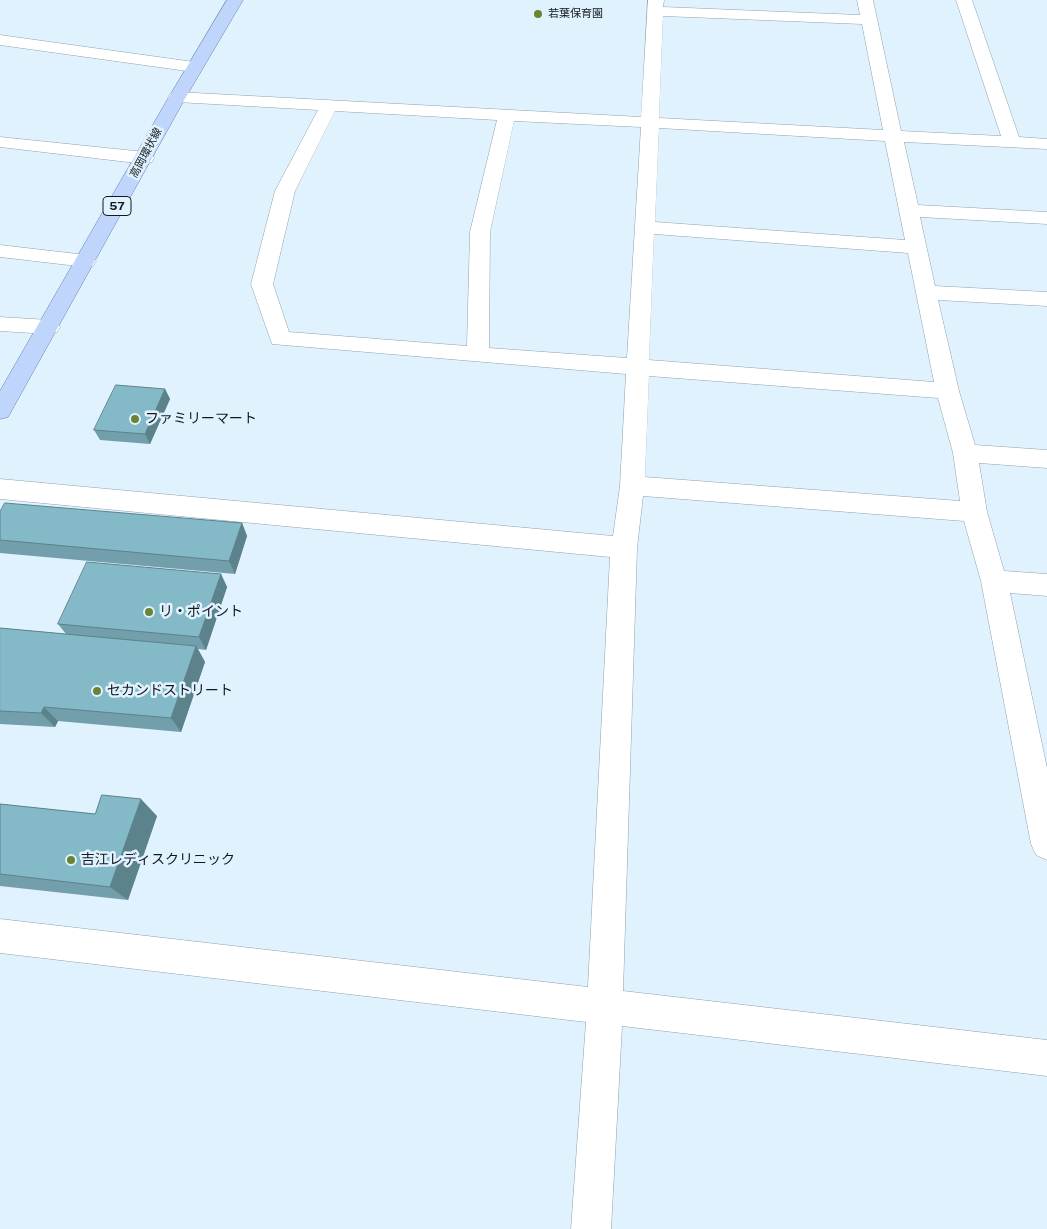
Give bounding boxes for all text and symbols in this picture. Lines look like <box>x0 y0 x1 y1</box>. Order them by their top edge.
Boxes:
place label: 若葉保育園 <box>548 7 603 21</box>
marker: 若葉保育園 <box>532 8 544 20</box>
street label: 高岡環状線 <box>127 126 165 180</box>
road number: 57 <box>103 197 131 216</box>
place label: ファミリーマート <box>145 411 257 427</box>
marker: ファミリーマート <box>129 413 141 425</box>
place label: リ・ポイント <box>159 604 243 620</box>
marker: リ・ポイント <box>143 606 155 618</box>
place label: セカンドストリート <box>107 683 233 699</box>
marker: セカンドストリート <box>91 685 103 697</box>
place label: 吉江レディスクリニック <box>81 852 235 868</box>
marker: 吉江レディスクリニック <box>65 854 77 866</box>

